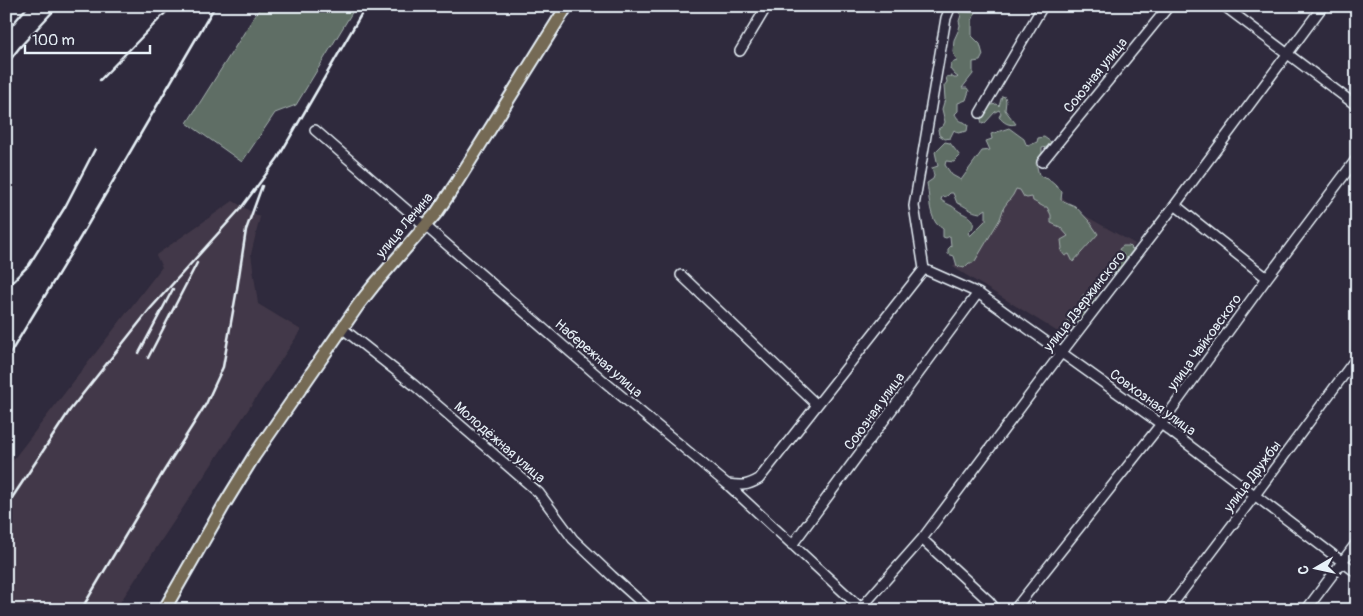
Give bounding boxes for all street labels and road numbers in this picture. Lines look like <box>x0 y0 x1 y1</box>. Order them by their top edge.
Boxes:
street label: Союзная улица <box>1060 34 1131 116</box>
street label: улица Ленина <box>372 189 437 262</box>
street label: улица Дзержинского <box>1039 247 1129 356</box>
street label: улица Чайковского <box>1163 290 1245 395</box>
street label: Набережная улица <box>551 316 646 401</box>
street label: Совхозная улица <box>1106 365 1199 439</box>
street label: Союзная улица <box>841 369 908 453</box>
street label: Молодёжная улица <box>451 398 549 487</box>
street label: улица Дружбы <box>1219 437 1285 516</box>

